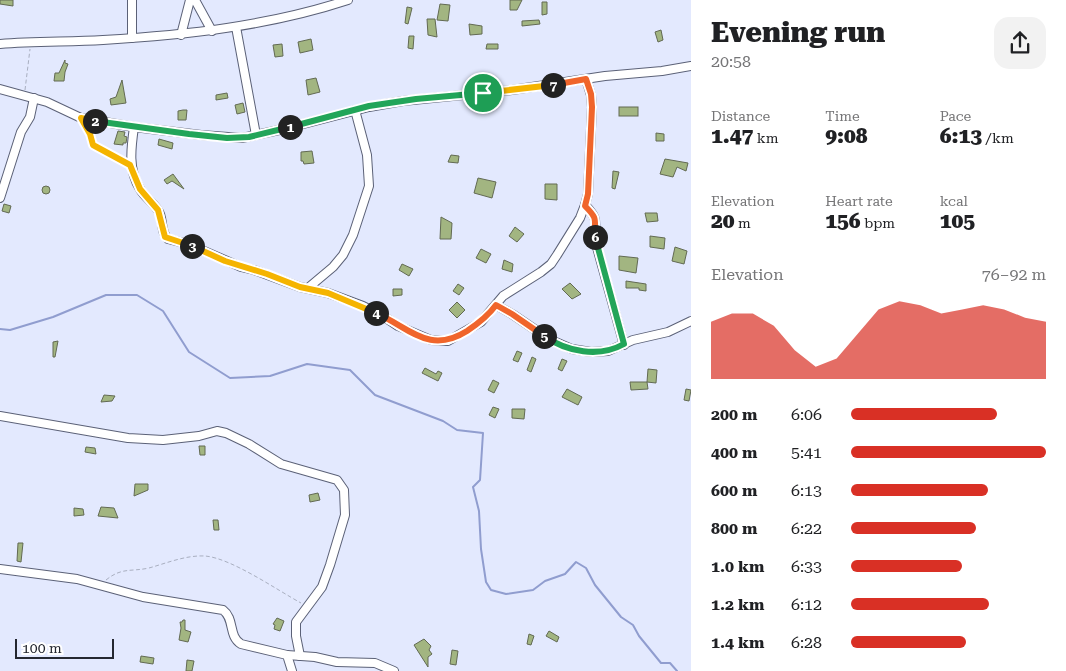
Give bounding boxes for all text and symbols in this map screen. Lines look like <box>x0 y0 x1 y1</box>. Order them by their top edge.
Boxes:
text: Evening run <box>711 16 885 49</box>
button: share <box>994 17 1046 69</box>
text: 20:58 <box>711 52 751 71</box>
pin <box>462 72 504 114</box>
pin: 7 <box>540 72 566 98</box>
text: 7 <box>550 77 557 93</box>
icon: arrive <box>469 79 497 107</box>
pin: 2 <box>82 108 108 134</box>
text: Distance <box>711 108 770 124</box>
text: Time <box>825 108 860 124</box>
text: Pace <box>940 108 971 124</box>
text: 2 <box>92 113 99 129</box>
pin: 1 <box>278 114 302 140</box>
text: 1 <box>287 119 294 135</box>
text: 1.47 <box>711 124 753 148</box>
text: 9:08 <box>825 124 868 148</box>
text: 6:13 <box>940 124 982 148</box>
text: km <box>753 130 778 146</box>
text: /km <box>982 130 1014 146</box>
text: Elevation <box>711 193 774 209</box>
text: Heart rate <box>825 193 893 209</box>
text: kcal <box>940 193 968 209</box>
text: 20 <box>711 209 735 233</box>
text: 156 <box>825 209 861 233</box>
text: 105 <box>940 209 975 233</box>
text: m <box>735 215 751 231</box>
text: bpm <box>861 215 895 231</box>
pin: 6 <box>582 224 608 250</box>
text: 6 <box>592 229 599 245</box>
pin: 3 <box>180 234 204 258</box>
text: 3 <box>189 238 196 254</box>
text: Elevation <box>711 265 784 284</box>
text: 76–92 m <box>982 265 1046 284</box>
pin: 4 <box>364 300 388 326</box>
text: 4 <box>373 305 380 321</box>
pin: 5 <box>532 324 556 348</box>
text: 5 <box>541 328 548 344</box>
text: 200 m <box>711 405 757 424</box>
text: 6:06 <box>791 405 822 424</box>
text: 400 m <box>711 443 757 462</box>
text: 5:41 <box>791 443 822 462</box>
text: 600 m <box>711 481 757 500</box>
text: 6:13 <box>791 481 822 500</box>
text: 800 m <box>711 519 757 538</box>
text: 6:22 <box>791 519 822 538</box>
text: 1.0 km <box>711 557 764 576</box>
text: 6:33 <box>791 557 822 576</box>
text: 1.2 km <box>711 595 764 614</box>
text: 6:12 <box>791 595 822 614</box>
text: 1.4 km <box>711 633 764 652</box>
text: 6:28 <box>791 633 822 652</box>
scale bar <box>15 636 114 659</box>
text: 100 m <box>22 640 62 656</box>

